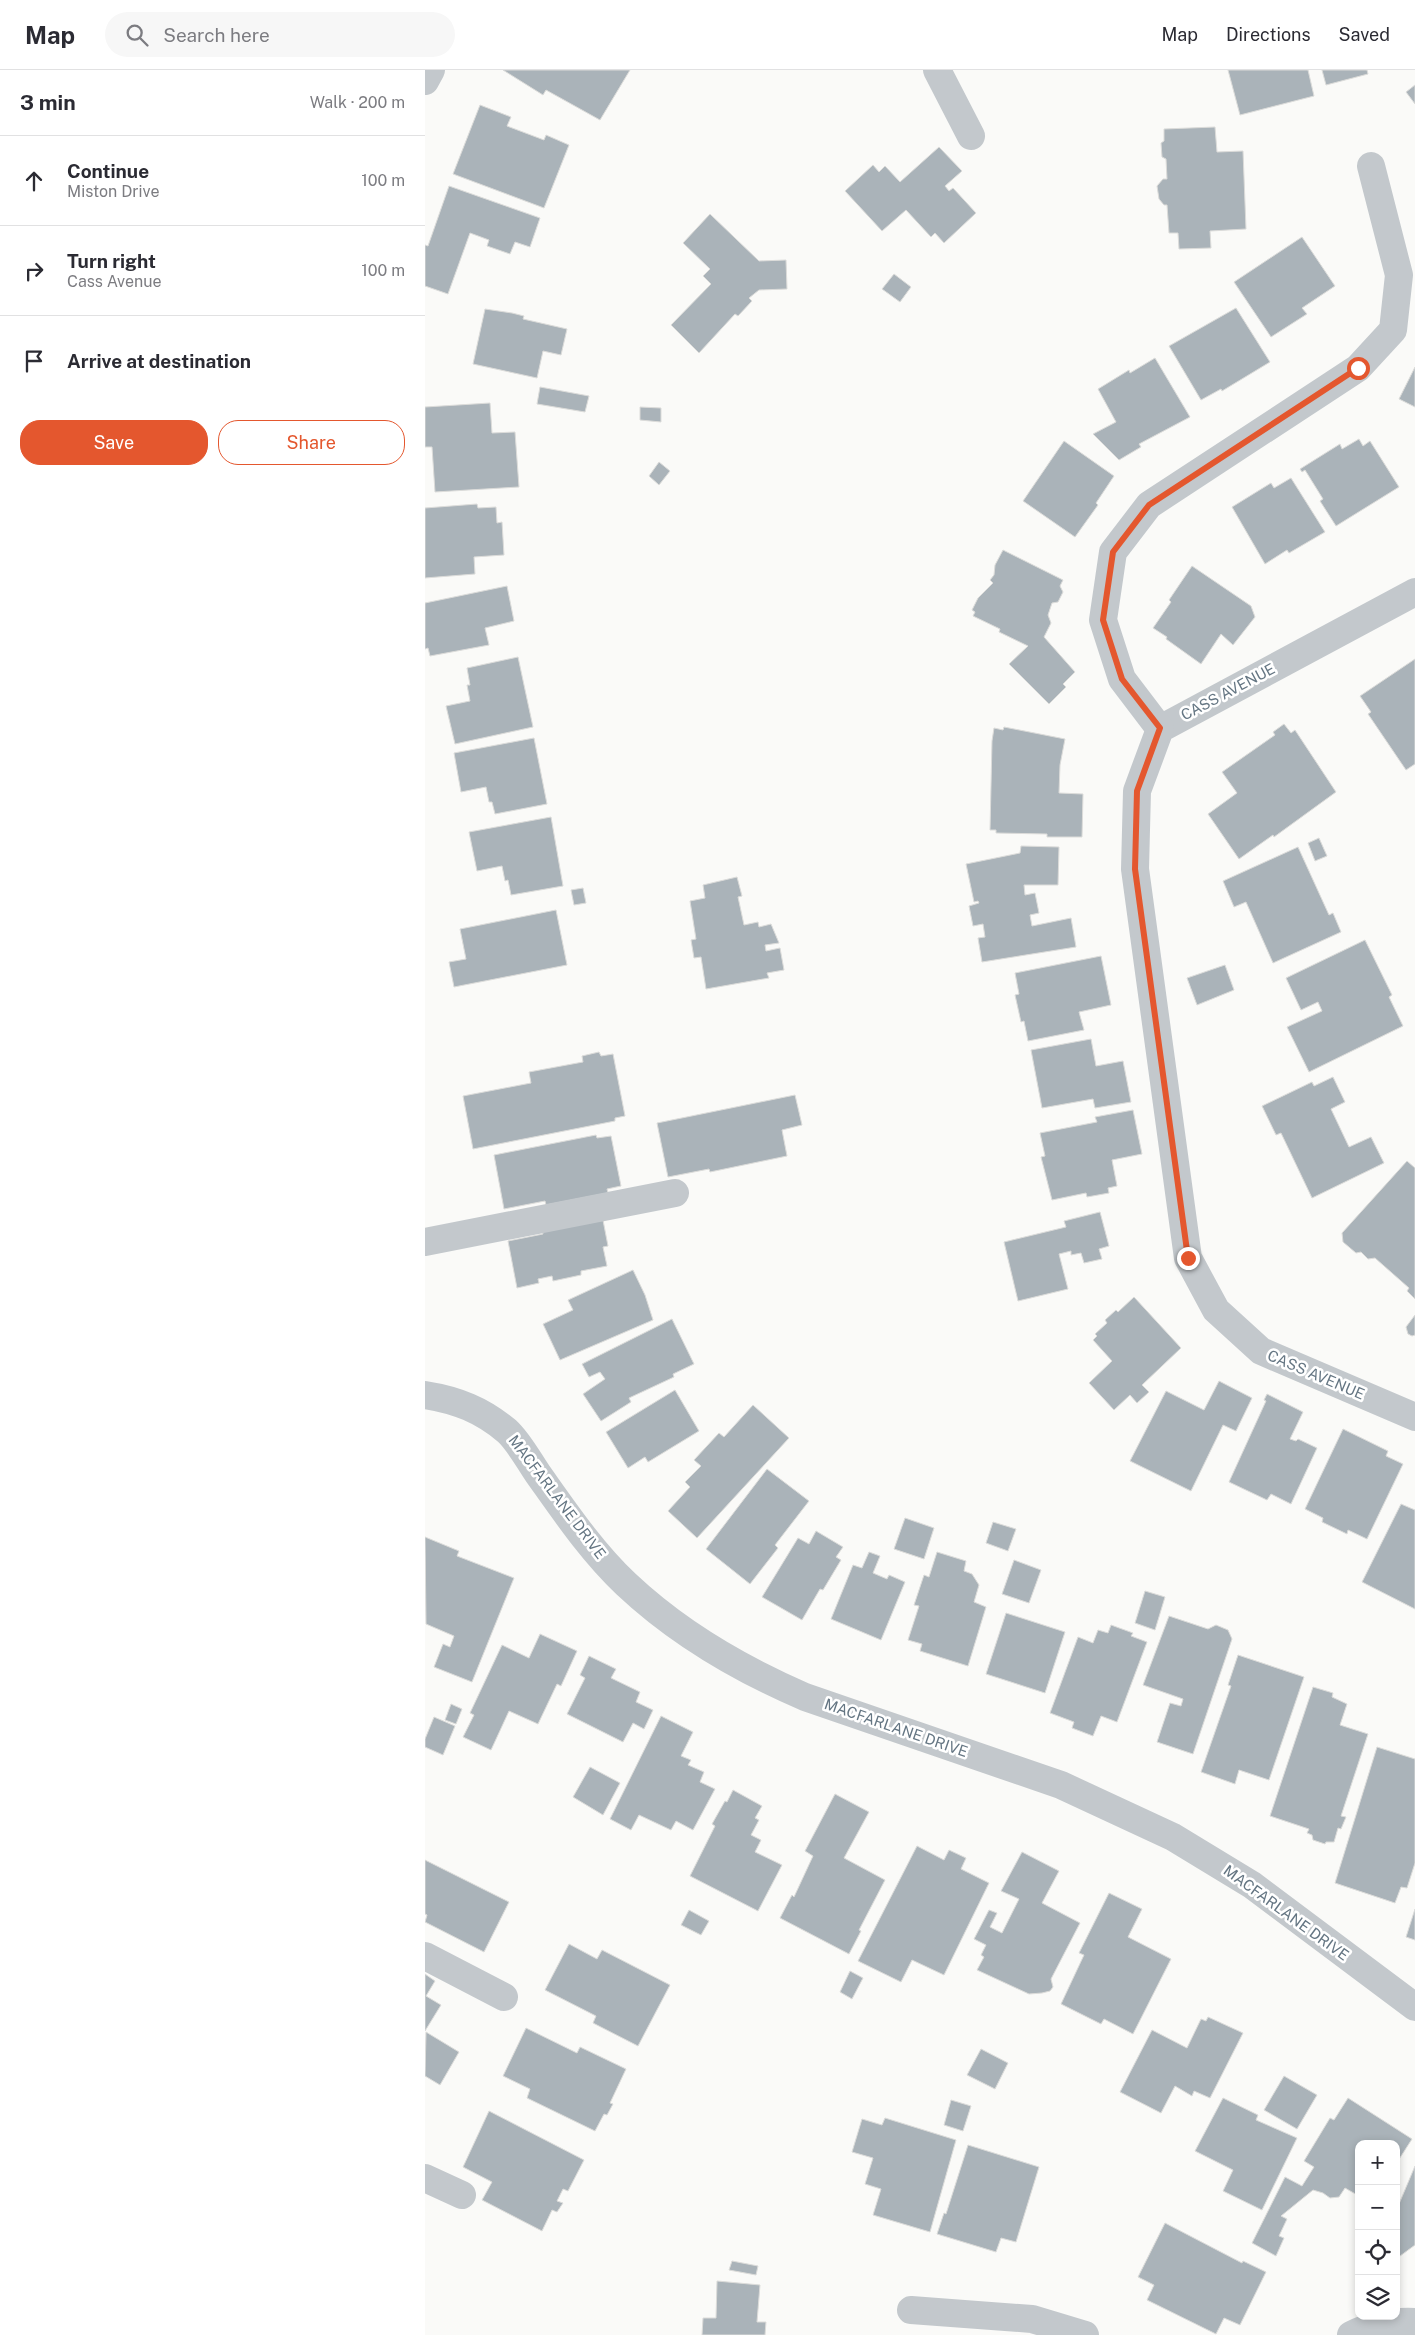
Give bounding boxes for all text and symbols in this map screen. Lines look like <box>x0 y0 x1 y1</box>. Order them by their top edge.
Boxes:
search box <box>105 12 455 57</box>
text: Map <box>25 21 75 49</box>
icon: search <box>123 21 151 49</box>
text: Search here <box>163 24 270 46</box>
text: Map <box>1161 24 1198 45</box>
text: Directions <box>1226 24 1311 45</box>
text: Saved <box>1339 24 1390 45</box>
text: 3 min <box>20 90 76 115</box>
text: Walk · 200 m <box>310 93 405 112</box>
text: Continue <box>67 160 149 182</box>
icon: ahead <box>20 167 48 195</box>
text: 100 m <box>361 171 405 190</box>
text: Miston Drive <box>67 182 160 201</box>
text: Turn right <box>67 250 156 272</box>
icon: right <box>20 257 48 285</box>
text: 100 m <box>361 261 405 280</box>
text: Cass Avenue <box>67 272 162 291</box>
icon: arrive <box>20 347 48 375</box>
text: Arrive at destination <box>67 350 251 372</box>
route start <box>1347 357 1370 380</box>
button: Save <box>20 420 208 465</box>
button: Share <box>218 420 405 465</box>
street label: CASS AVENUE <box>1178 660 1278 723</box>
route end <box>1177 1247 1200 1270</box>
street label: CASS AVENUE <box>1265 1346 1367 1403</box>
street label: MACFARLANE DRIVE <box>505 1431 609 1562</box>
street label: MACFARLANE DRIVE <box>822 1695 970 1760</box>
street label: MACFARLANE DRIVE <box>1220 1861 1352 1964</box>
map controls <box>1355 2140 1400 2320</box>
button: + <box>1355 2140 1400 2185</box>
button: − <box>1355 2185 1400 2230</box>
button: locate <box>1355 2230 1400 2275</box>
button: layers <box>1355 2275 1400 2320</box>

